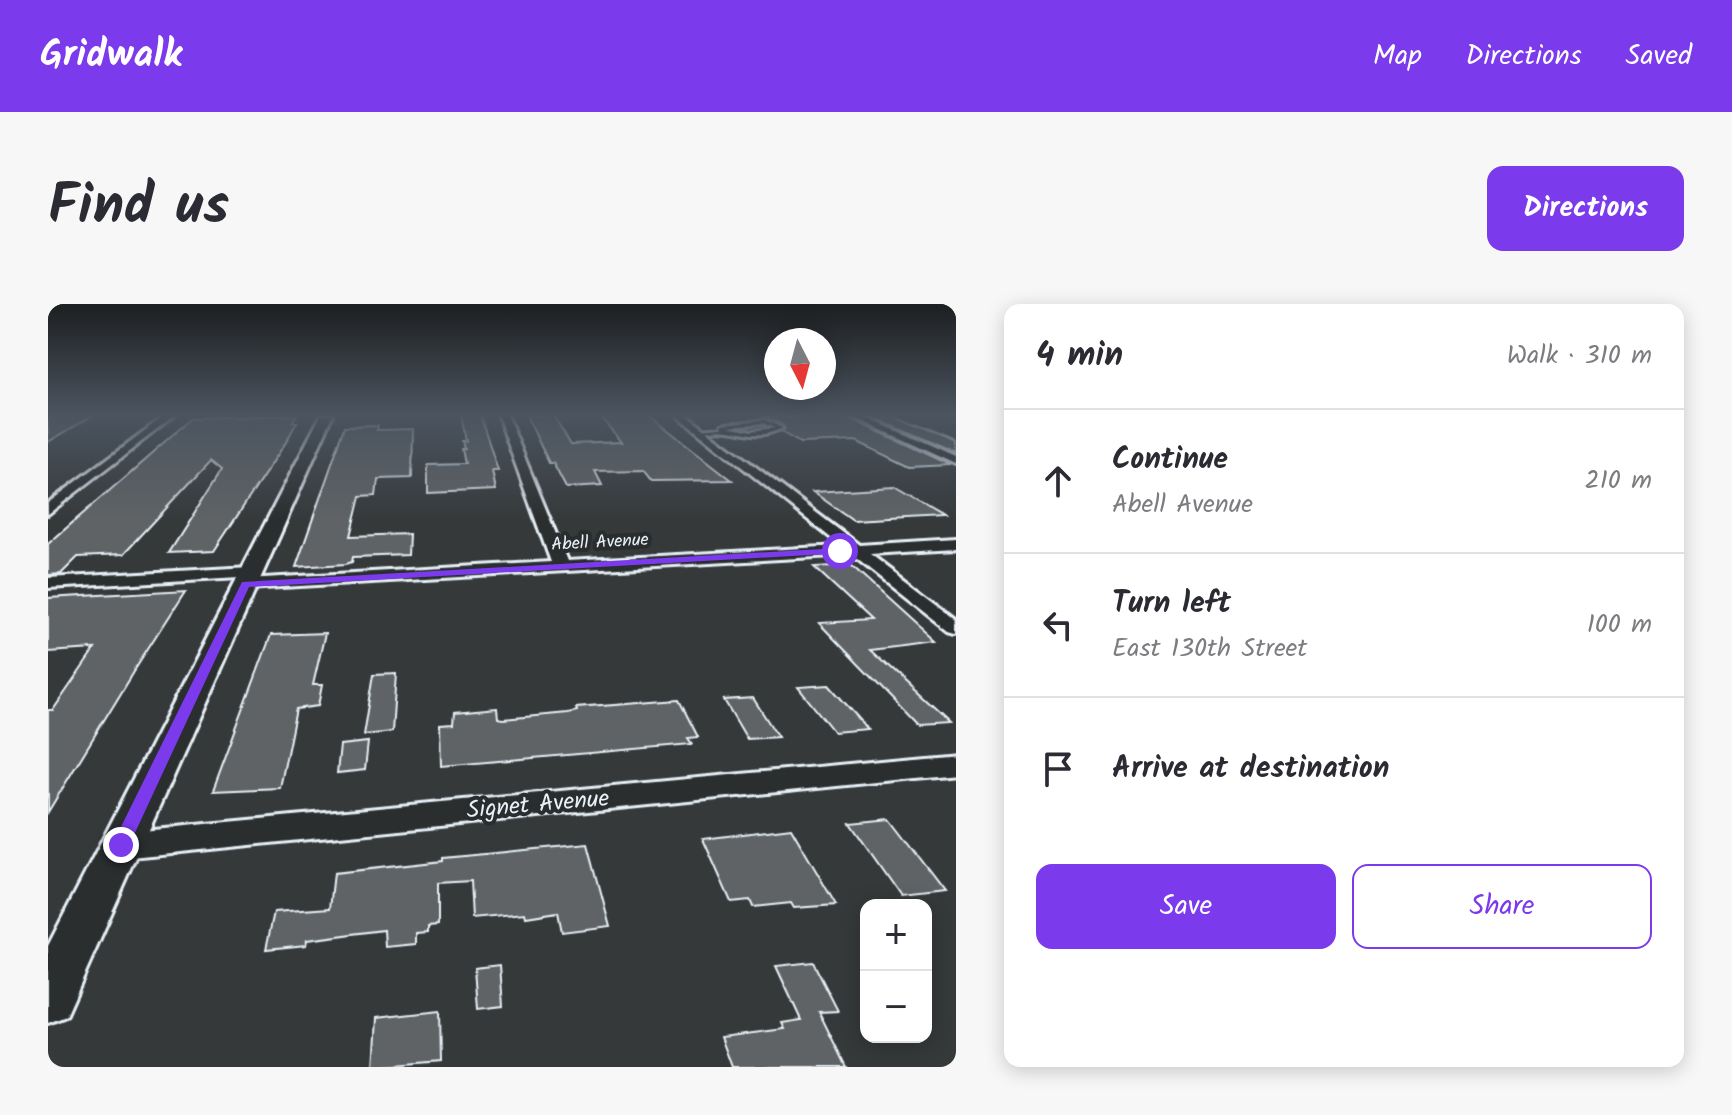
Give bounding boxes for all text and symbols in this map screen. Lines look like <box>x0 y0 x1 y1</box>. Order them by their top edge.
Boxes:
text: Gridwalk <box>40 26 182 86</box>
text: Map <box>1373 34 1422 79</box>
text: Directions <box>1466 34 1582 79</box>
text: Saved <box>1626 34 1692 79</box>
text: Find us <box>48 163 229 253</box>
button: Directions <box>1487 166 1684 251</box>
north arrow <box>764 328 836 400</box>
text: 4 min <box>1036 329 1123 383</box>
text: Walk · 310 m <box>1507 335 1652 377</box>
text: Continue <box>1112 436 1228 484</box>
icon: ahead <box>1036 459 1080 503</box>
text: 210 m <box>1585 460 1652 502</box>
text: Abell Avenue <box>1112 484 1253 526</box>
street label: Abell Avenue <box>551 526 649 560</box>
route start <box>822 533 858 569</box>
text: Turn left <box>1112 580 1231 628</box>
icon: left <box>1036 603 1080 647</box>
text: 100 m <box>1587 604 1652 646</box>
text: East 130th Street <box>1112 628 1307 670</box>
text: Arrive at destination <box>1112 745 1389 793</box>
icon: arrive <box>1036 747 1080 791</box>
street label: Signet Avenue <box>465 779 611 831</box>
route end <box>103 827 139 863</box>
button: Save <box>1036 864 1336 949</box>
button: Share <box>1352 864 1652 949</box>
map controls <box>860 899 932 1043</box>
button: + <box>860 899 932 971</box>
button: − <box>860 971 932 1043</box>

